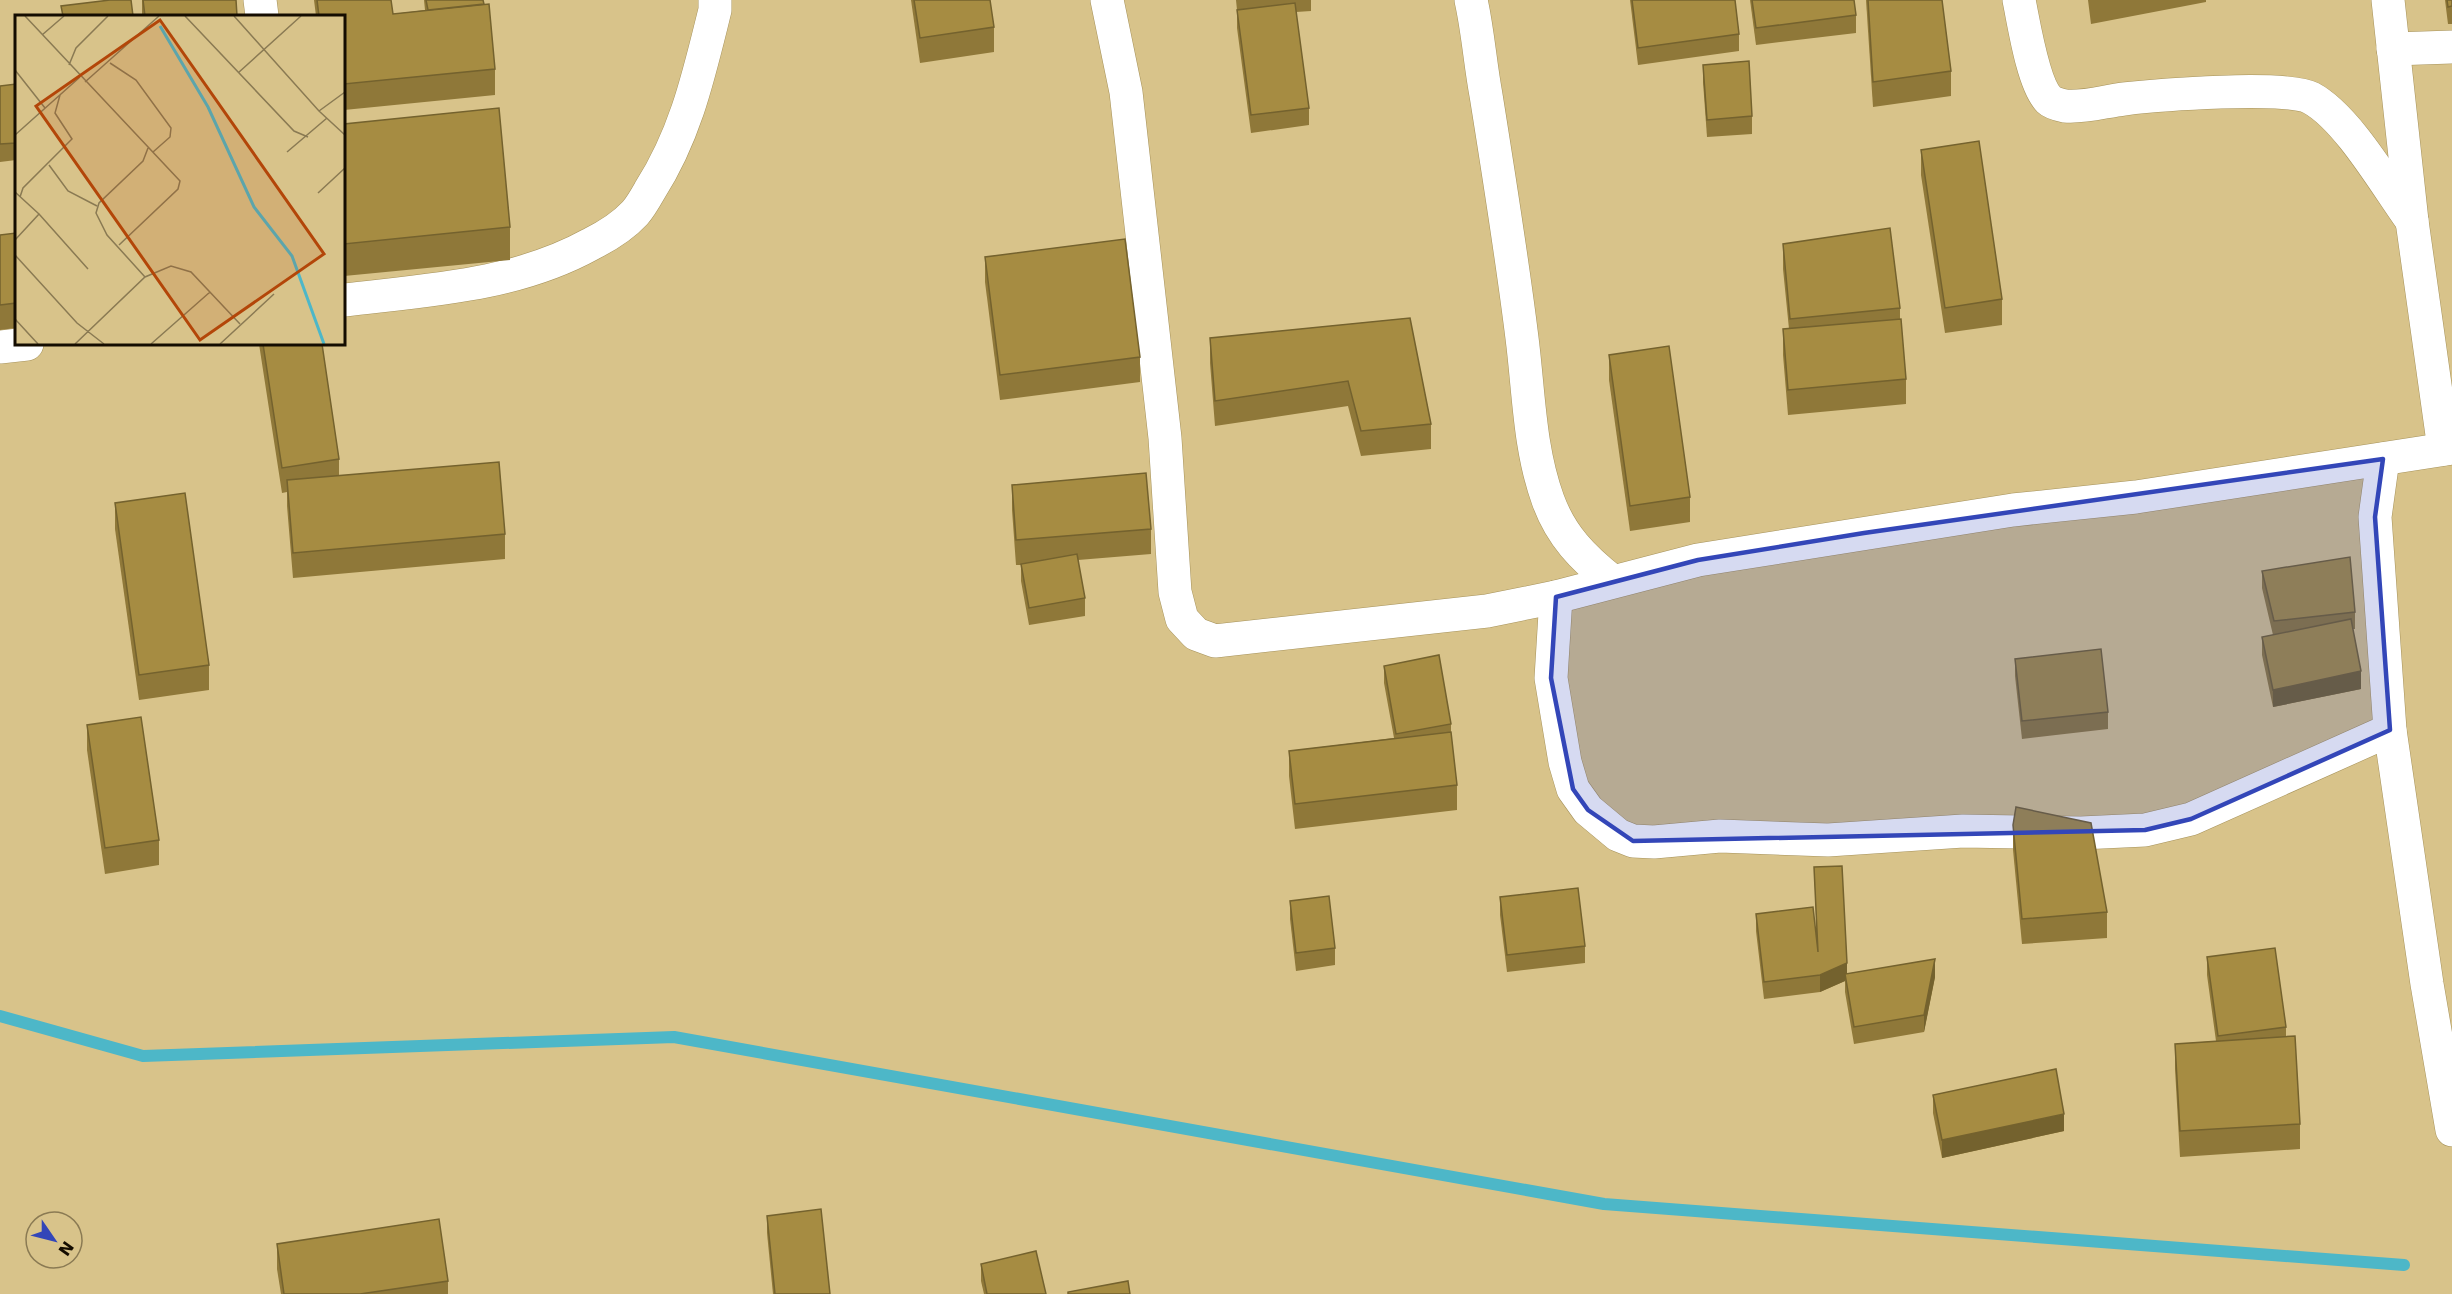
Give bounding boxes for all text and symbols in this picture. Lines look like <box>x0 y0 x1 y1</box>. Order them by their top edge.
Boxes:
inset map <box>15 15 345 345</box>
north arrow <box>24 1210 84 1270</box>
text: N <box>54 1237 77 1259</box>

